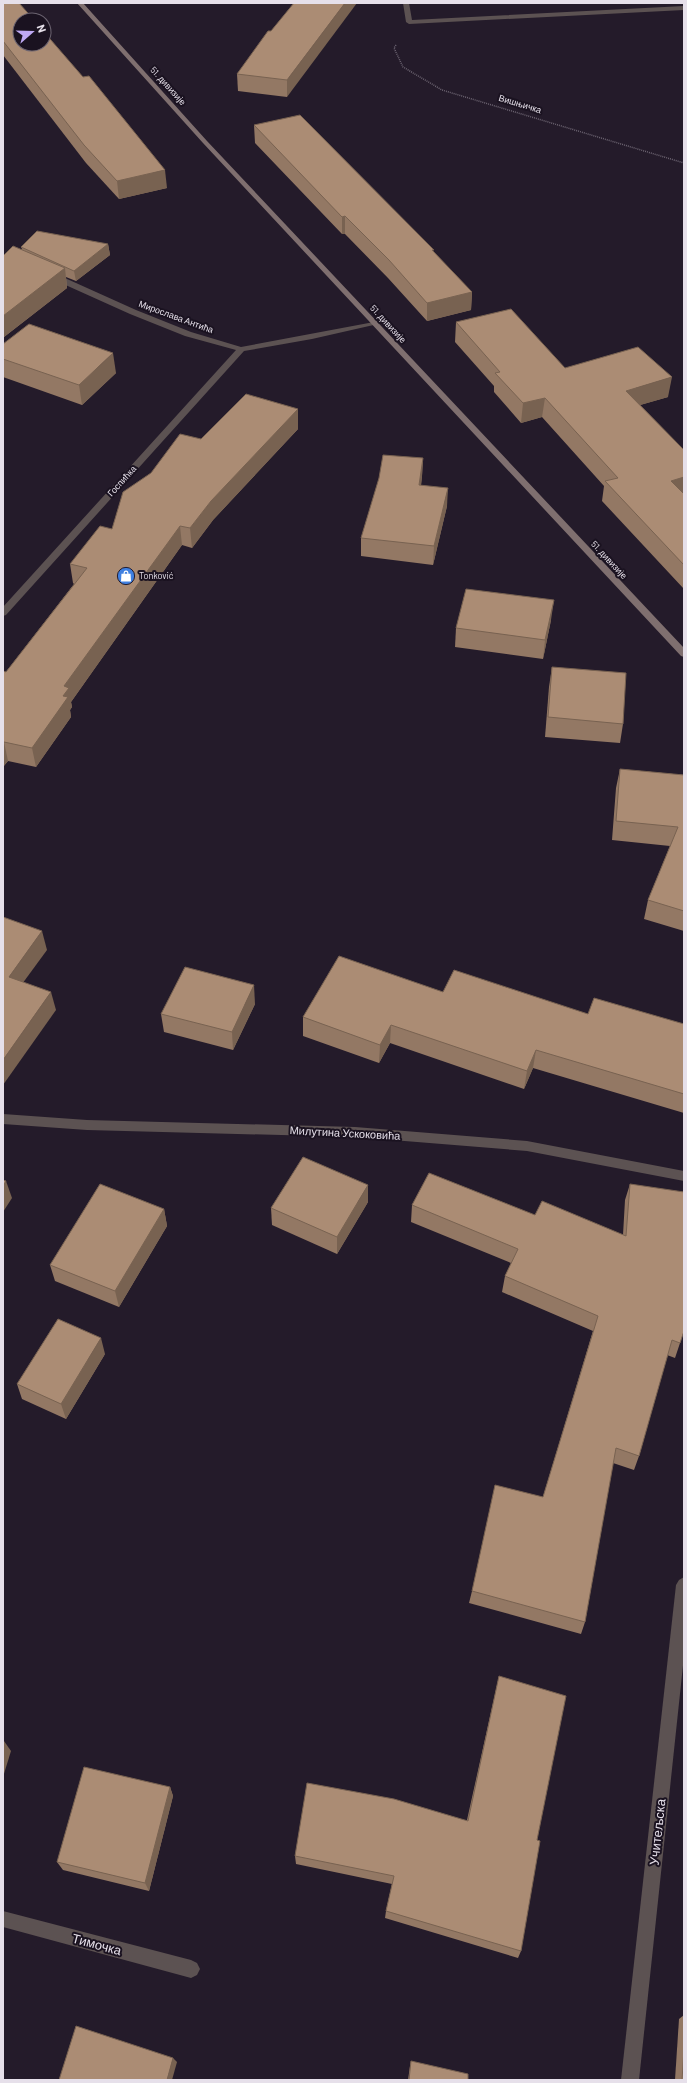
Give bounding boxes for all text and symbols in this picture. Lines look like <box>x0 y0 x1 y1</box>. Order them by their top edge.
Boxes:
north arrow <box>12 12 52 52</box>
text: N <box>35 23 49 34</box>
street label: 51. дивизије <box>148 64 189 107</box>
street label: Вишњичка <box>497 92 543 115</box>
street label: Мирослава Антића <box>137 298 215 335</box>
street label: 51. дивизије <box>368 302 409 345</box>
street label: Госпићка <box>105 463 138 498</box>
street label: 51. дивизије <box>589 538 630 581</box>
shop icon: Tonković <box>116 566 136 586</box>
place label: Tonković <box>139 570 174 581</box>
street label: Милутина Ускоковића <box>289 1123 402 1142</box>
street label: Учитељска <box>646 1797 669 1866</box>
street label: Тимочка <box>71 1930 124 1958</box>

